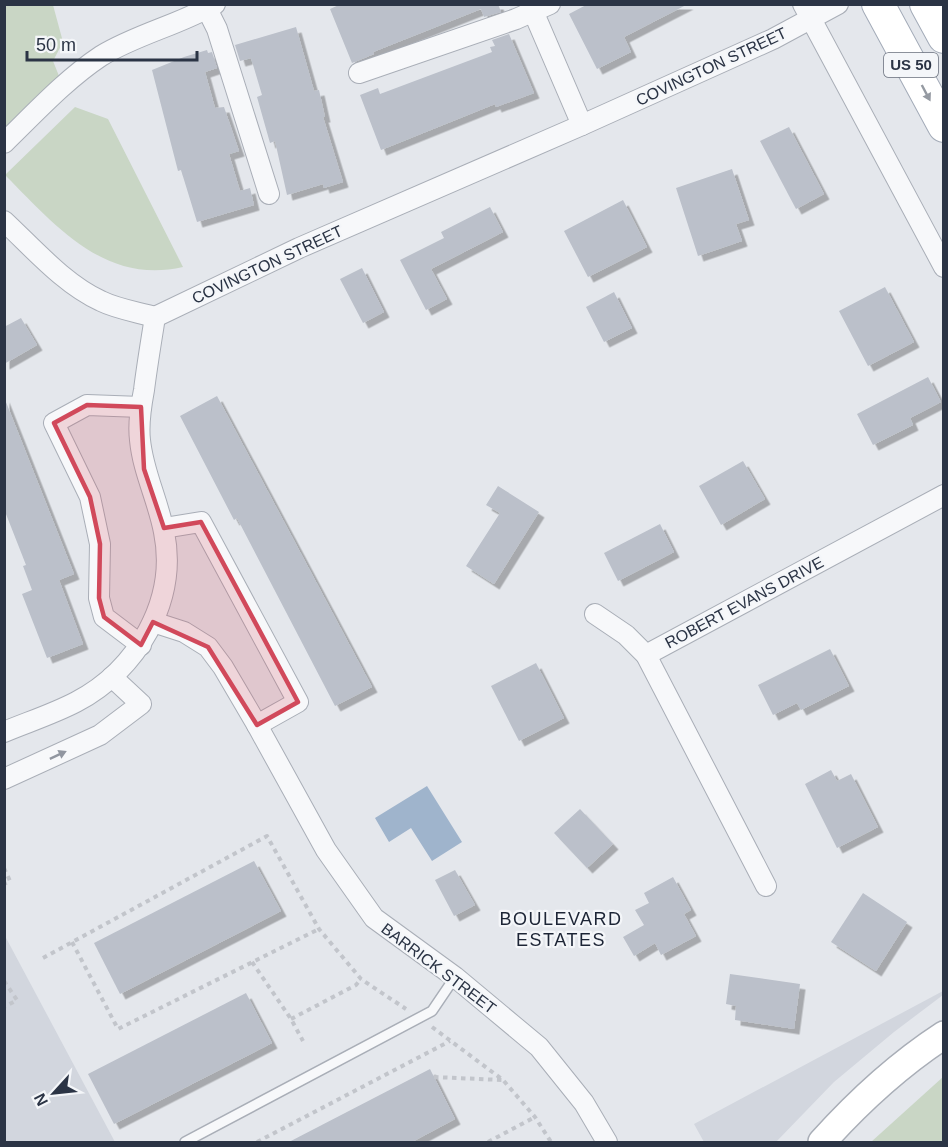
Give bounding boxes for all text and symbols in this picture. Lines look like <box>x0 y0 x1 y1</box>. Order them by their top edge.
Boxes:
scale bar <box>27 24 196 62</box>
street label: COVINGTON STREET <box>633 24 789 109</box>
text: 50 m <box>36 35 76 55</box>
road number: US 50 <box>884 53 938 77</box>
one-way arrow <box>921 85 931 102</box>
street label: COVINGTON STREET <box>189 222 345 307</box>
street label: ROBERT EVANS DRIVE <box>662 553 826 651</box>
one-way arrow <box>49 750 66 759</box>
district label: BOULEVARD ESTATES <box>499 909 623 950</box>
street label: BARRICK STREET <box>378 920 499 1017</box>
north arrow <box>24 1063 84 1123</box>
text: N <box>31 1091 51 1109</box>

